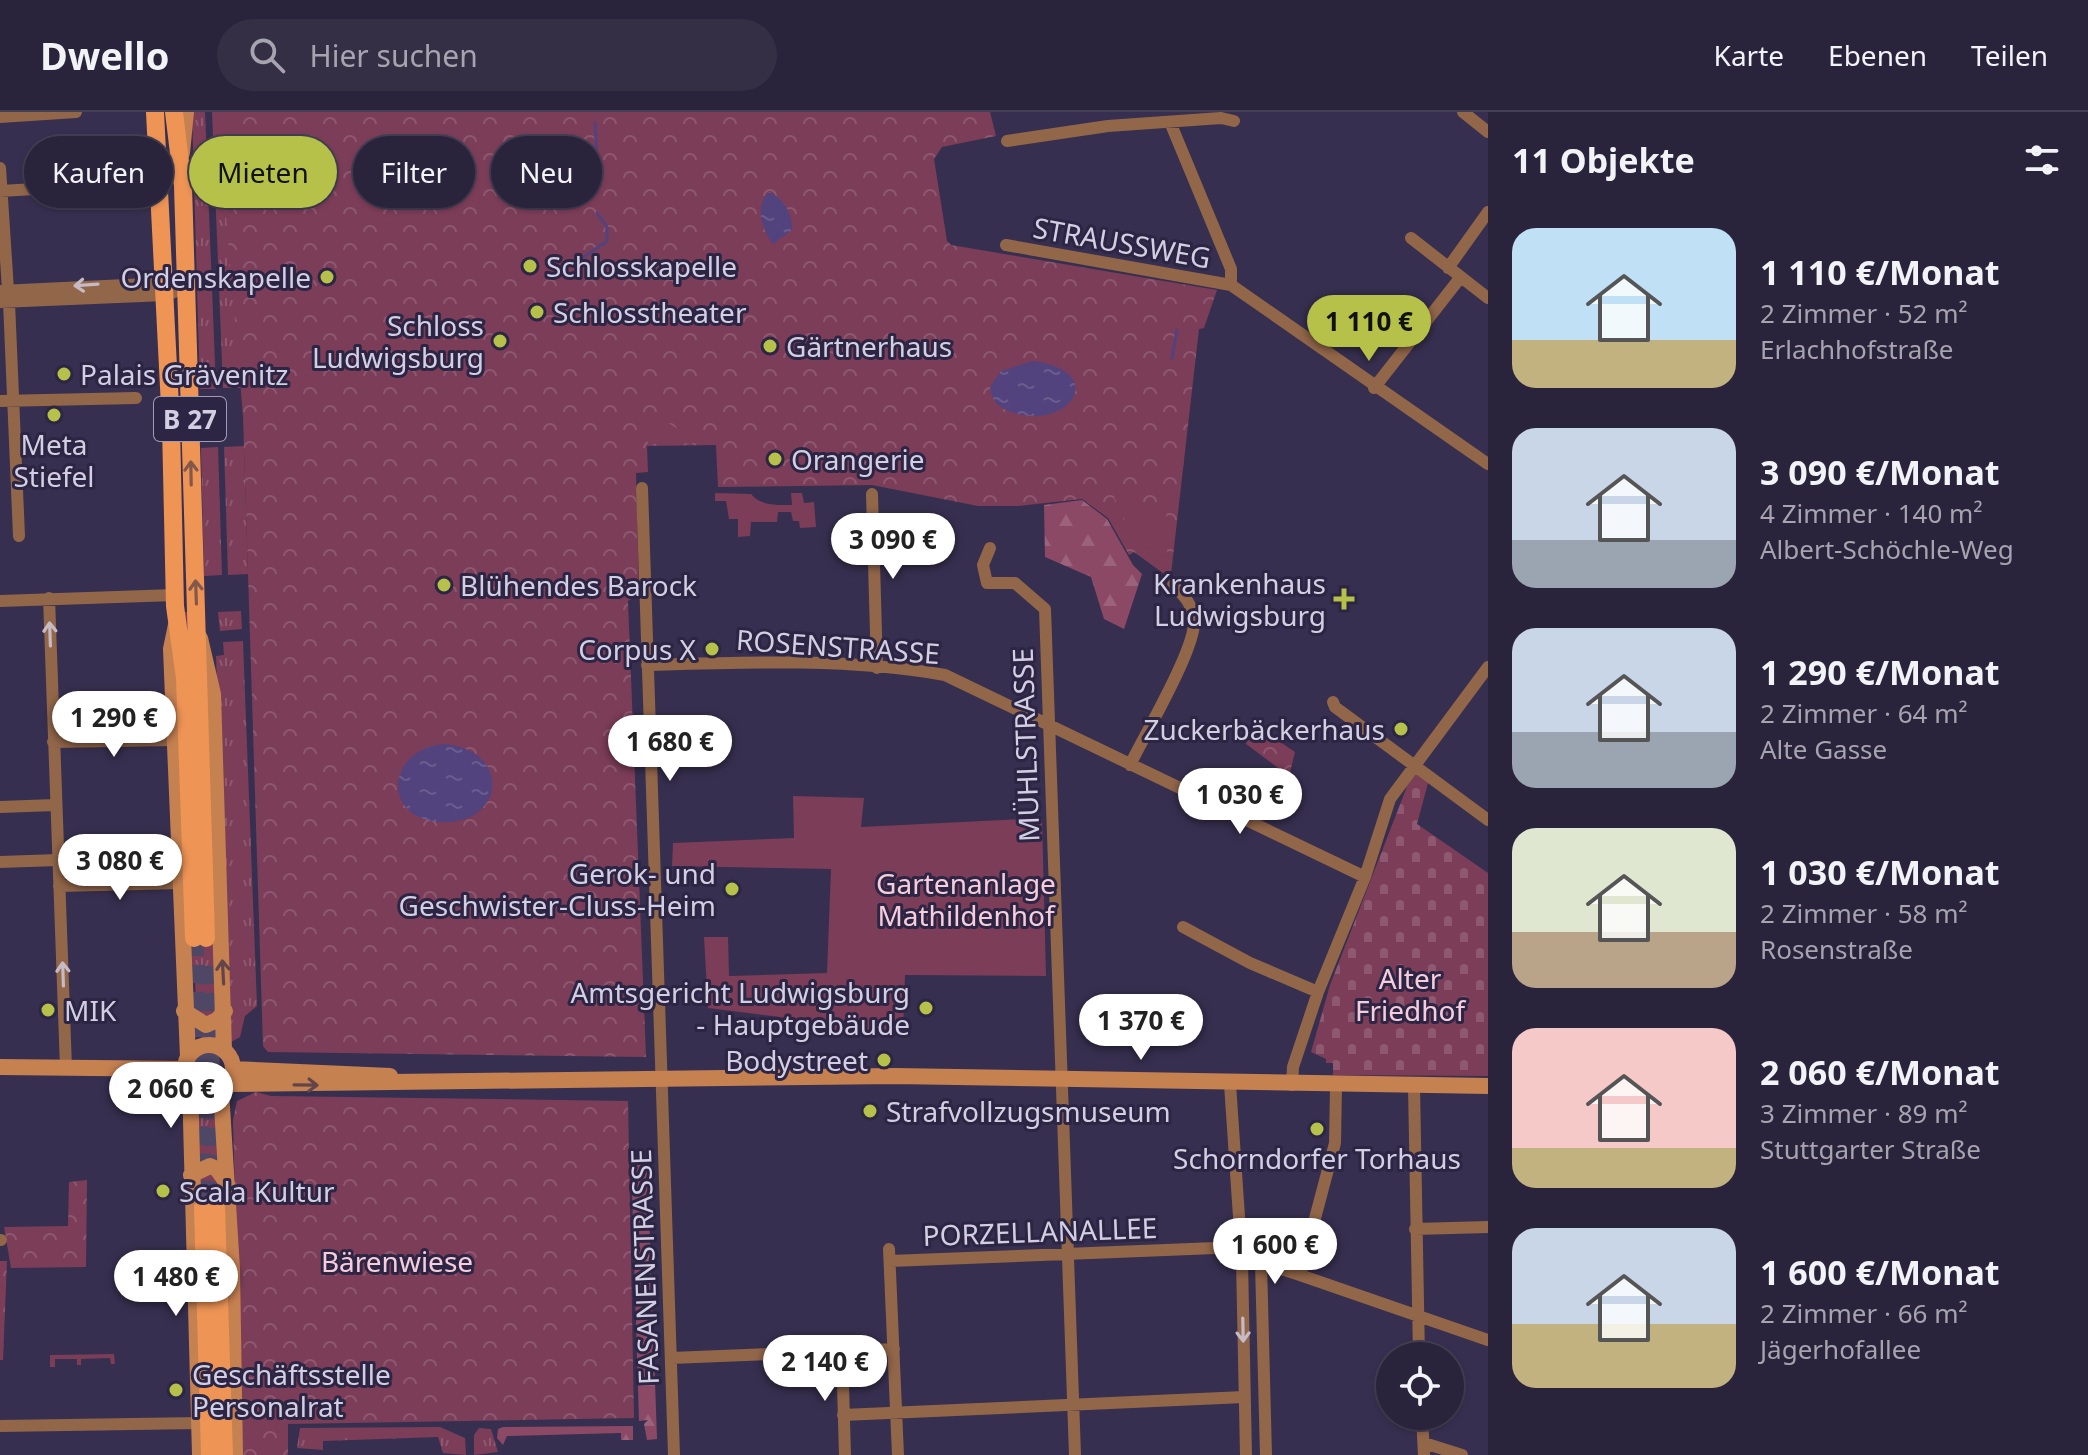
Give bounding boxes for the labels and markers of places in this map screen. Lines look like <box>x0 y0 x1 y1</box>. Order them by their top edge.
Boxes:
place label: Schlosskapelle <box>546 247 737 285</box>
marker: Schlosskapelle <box>521 257 539 275</box>
place label: Ordenskapelle <box>120 258 311 296</box>
marker: Ordenskapelle <box>318 268 336 286</box>
place label: Schlosstheater <box>553 293 747 331</box>
pin: 1 110 € <box>1295 295 1443 363</box>
marker: Schlosstheater <box>528 303 546 321</box>
place label: Schloss Ludwigsburg <box>312 306 484 376</box>
place label: Gärtnerhaus <box>786 327 952 365</box>
marker: Schloss Ludwigsburg <box>491 332 509 350</box>
marker: Gärtnerhaus <box>761 337 779 355</box>
place label: Palais Grävenitz <box>80 355 288 393</box>
marker: Palais Grävenitz <box>55 365 73 383</box>
marker: Meta Stiefel <box>45 406 63 424</box>
place label: Meta Stiefel <box>13 425 95 495</box>
place label: Orangerie <box>791 440 924 478</box>
marker: Orangerie <box>766 450 784 468</box>
pin: 3 090 € <box>819 513 967 581</box>
place label: Krankenhaus Ludwigsburg <box>1153 564 1326 634</box>
place label: Blühendes Barock <box>460 566 697 604</box>
marker: Blühendes Barock <box>435 576 453 594</box>
marker: Krankenhaus Ludwigsburg <box>1333 588 1355 610</box>
place label: Corpus X <box>578 630 697 668</box>
marker: Corpus X <box>703 640 721 658</box>
pin: 1 290 € <box>40 691 188 759</box>
place label: Zuckerbäckerhaus <box>1144 710 1385 748</box>
pin: 1 680 € <box>596 715 744 783</box>
marker: Zuckerbäckerhaus <box>1392 720 1410 738</box>
pin: 1 030 € <box>1166 768 1314 836</box>
pin: 3 080 € <box>46 834 194 902</box>
place label: Gerok- und Geschwister-Cluss-Heim <box>399 854 716 924</box>
marker: Gerok- und Geschwister-Cluss-Heim <box>723 880 741 898</box>
place label: Amtsgericht Ludwigsburg - Hauptgebäude <box>570 973 910 1043</box>
place label: MIK <box>64 991 117 1029</box>
pin: 1 370 € <box>1067 994 1215 1062</box>
marker: Amtsgericht Ludwigsburg - Hauptgebäude <box>917 999 935 1017</box>
marker: MIK <box>39 1001 57 1019</box>
place label: Bodystreet <box>725 1041 868 1079</box>
marker: Bodystreet <box>875 1051 893 1069</box>
pin: 2 060 € <box>97 1062 245 1130</box>
place label: Strafvollzugsmuseum <box>886 1092 1171 1130</box>
marker: Strafvollzugsmuseum <box>861 1102 879 1120</box>
marker: Schorndorfer Torhaus <box>1308 1120 1326 1138</box>
place label: Schorndorfer Torhaus <box>1173 1139 1461 1177</box>
place label: Scala Kultur <box>179 1172 335 1210</box>
marker: Scala Kultur <box>154 1182 172 1200</box>
pin: 1 600 € <box>1201 1218 1349 1286</box>
pin: 1 480 € <box>102 1250 250 1318</box>
pin: 2 140 € <box>751 1335 899 1403</box>
place label: Geschäftsstelle Personalrat <box>192 1355 391 1425</box>
marker: Geschäftsstelle Personalrat <box>167 1381 185 1399</box>

